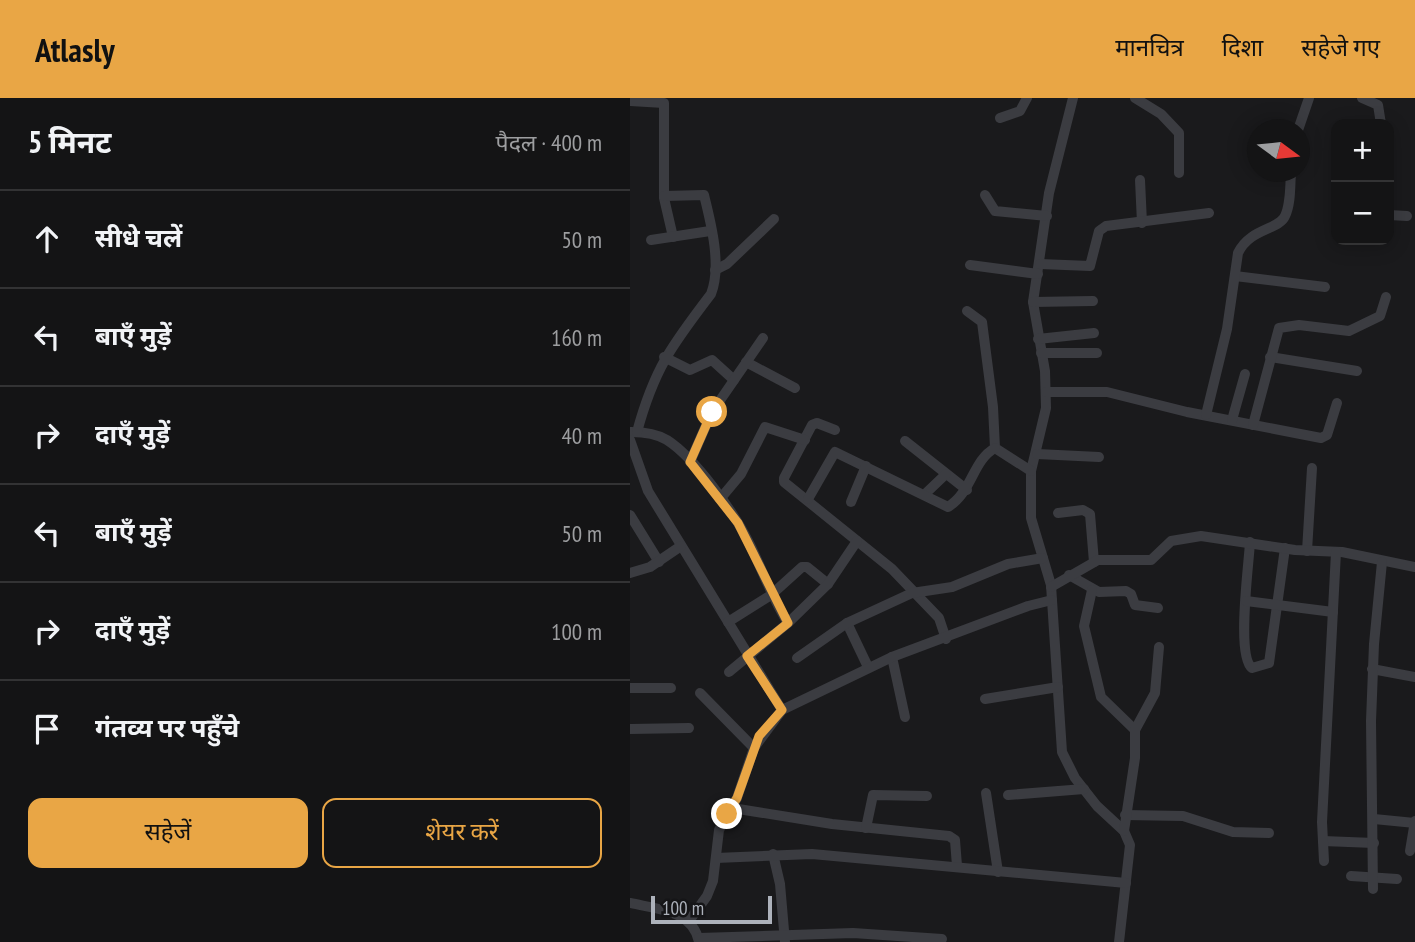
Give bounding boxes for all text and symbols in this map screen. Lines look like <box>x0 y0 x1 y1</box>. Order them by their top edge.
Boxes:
text: Atlasly <box>35 28 115 71</box>
text: मानचित्र <box>1115 32 1184 63</box>
text: दिशा <box>1222 32 1263 63</box>
text: सहेजे गए <box>1301 32 1380 63</box>
north arrow <box>1247 119 1310 182</box>
map controls <box>1331 119 1394 245</box>
button: + <box>1331 119 1394 182</box>
text: 5 मिनट <box>28 122 111 161</box>
text: पैदल · 400 m <box>496 128 602 157</box>
button: − <box>1331 182 1394 245</box>
icon: ahead <box>28 220 66 258</box>
text: सीधे चलें <box>95 221 182 254</box>
text: 50 m <box>561 225 602 254</box>
icon: left <box>28 318 66 356</box>
text: बाएँ मुड़ें <box>95 319 172 352</box>
text: 160 m <box>551 323 602 352</box>
route start <box>696 396 727 427</box>
icon: right <box>28 416 66 454</box>
text: दाएँ मुड़ें <box>95 417 170 450</box>
text: 40 m <box>561 421 602 450</box>
icon: left <box>28 514 66 552</box>
text: बाएँ मुड़ें <box>95 515 172 548</box>
text: 50 m <box>561 519 602 548</box>
icon: right <box>28 612 66 650</box>
text: दाएँ मुड़ें <box>95 613 170 646</box>
text: 100 m <box>551 617 602 646</box>
icon: arrive <box>28 710 66 748</box>
text: गंतव्य पर पहुँचे <box>95 711 239 744</box>
button: सहेजें <box>28 798 308 868</box>
button: शेयर करें <box>322 798 602 868</box>
route end <box>711 798 742 829</box>
scale bar <box>651 893 772 925</box>
text: 100 m <box>662 896 704 920</box>

